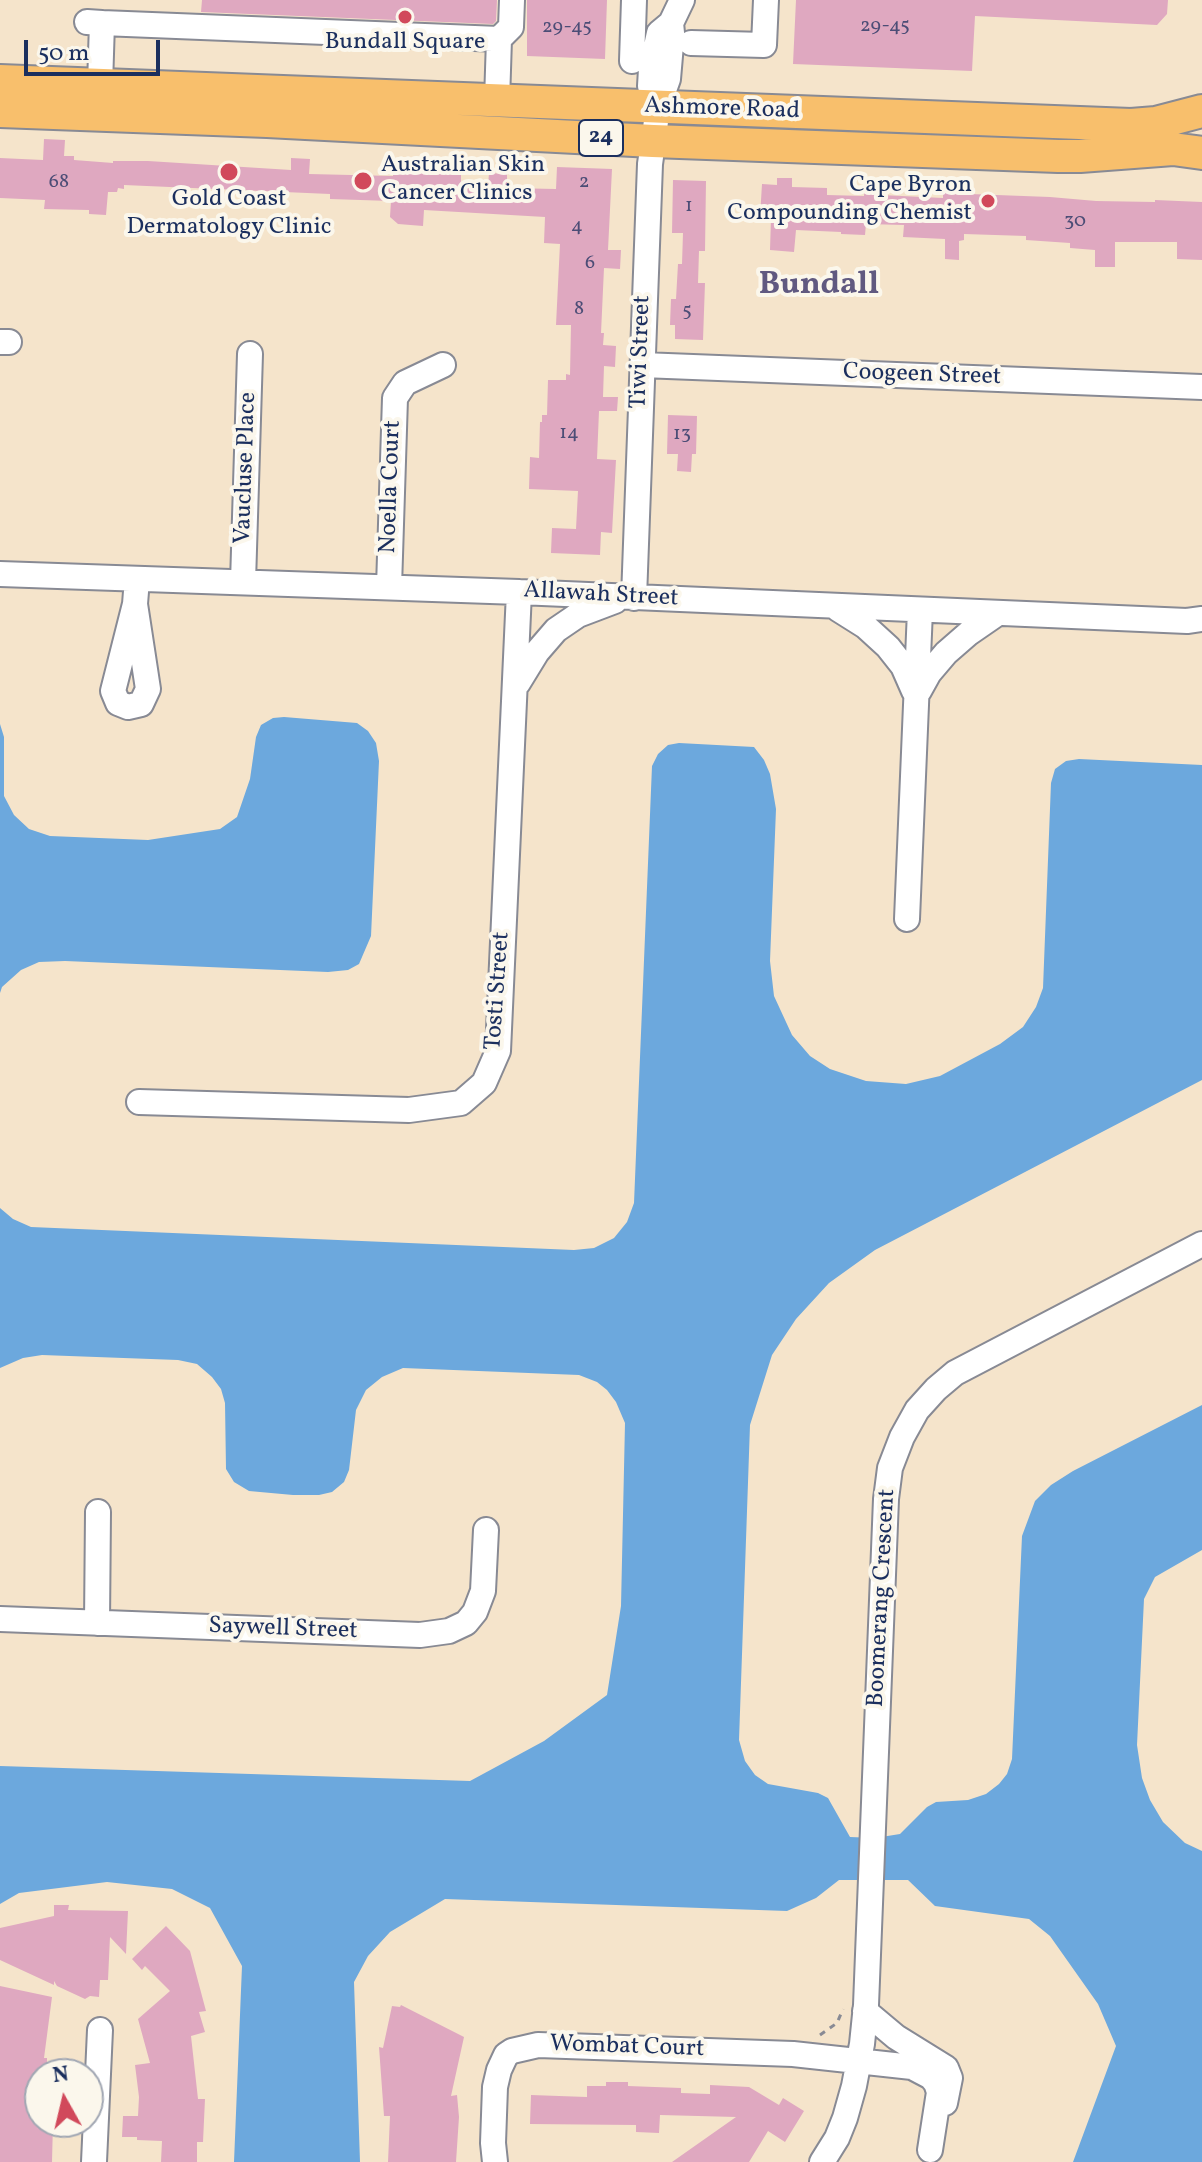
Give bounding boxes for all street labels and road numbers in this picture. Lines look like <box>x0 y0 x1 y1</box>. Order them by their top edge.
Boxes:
street label: Ashmore Road <box>644 93 800 127</box>
road number: 24 <box>579 120 623 156</box>
street label: Tiwi Street <box>626 295 658 409</box>
street label: Coogeen Street <box>842 359 1002 393</box>
street label: Vaucluse Place <box>230 391 264 545</box>
street label: Noella Court <box>375 420 409 554</box>
street label: Allawah Street <box>523 578 679 614</box>
street label: Tosti Street <box>480 931 518 1051</box>
street label: Boomerang Crescent <box>863 1488 903 1708</box>
street label: Saywell Street <box>208 1613 358 1647</box>
street label: Wombat Court <box>549 2031 705 2065</box>

